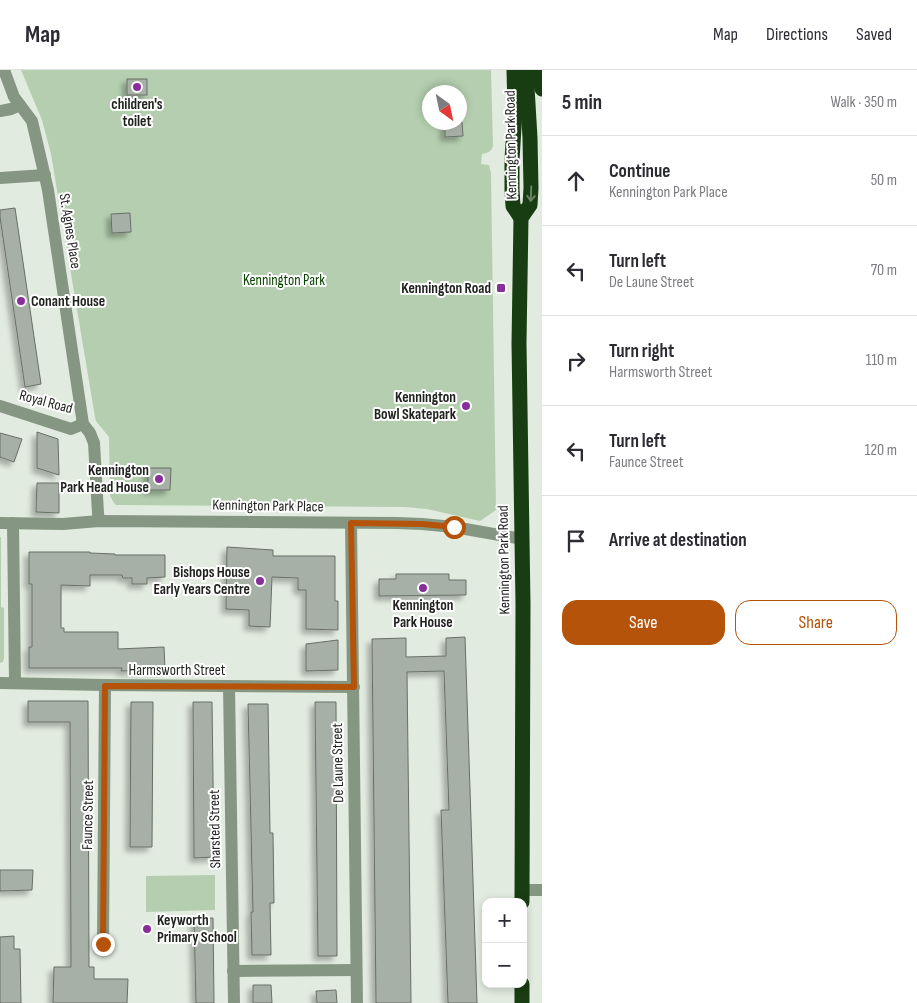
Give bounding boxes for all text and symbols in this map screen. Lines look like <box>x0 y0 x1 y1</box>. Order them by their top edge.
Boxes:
text: Map <box>25 20 60 49</box>
text: Map <box>713 24 738 45</box>
text: Directions <box>766 24 828 45</box>
text: Saved <box>856 24 892 45</box>
marker: children's toilet <box>131 81 143 93</box>
north arrow <box>422 85 467 130</box>
street label: Kennington Park Road <box>501 90 521 200</box>
text: 5 min <box>562 90 602 115</box>
text: Walk · 350 m <box>830 93 897 112</box>
place label: children's toilet <box>111 95 163 131</box>
text: Continue <box>609 160 670 183</box>
icon: ahead <box>562 167 590 195</box>
text: 50 m <box>871 171 897 190</box>
text: Kennington Park Place <box>609 183 728 202</box>
one-way arrow <box>526 186 535 202</box>
street label: St. Agnes Place <box>55 192 85 270</box>
text: Turn left <box>609 250 666 273</box>
icon: left <box>562 257 590 285</box>
text: 70 m <box>871 261 897 280</box>
park label: Kennington Park <box>243 271 325 290</box>
text: De Laune Street <box>609 273 694 292</box>
place label: Kennington Road <box>401 279 491 298</box>
marker: Kennington Road <box>495 282 507 294</box>
place label: Conant House <box>31 292 105 311</box>
marker: Conant House <box>15 295 27 307</box>
text: Turn right <box>609 340 674 363</box>
icon: right <box>562 347 590 375</box>
text: 110 m <box>866 351 897 370</box>
text: Harmsworth Street <box>609 363 712 382</box>
street label: Royal Road <box>17 386 75 418</box>
place label: Kennington Bowl Skatepark <box>374 388 457 424</box>
marker: Kennington Bowl Skatepark <box>460 400 472 412</box>
text: Turn left <box>609 430 666 453</box>
icon: left <box>562 437 590 465</box>
text: 120 m <box>865 441 897 460</box>
text: Faunce Street <box>609 453 684 472</box>
place label: Kennington Park Head House <box>60 461 149 497</box>
marker: Kennington Park Head House <box>153 473 165 485</box>
street label: Kennington Park Place <box>212 496 324 516</box>
street label: Kennington Park Road <box>494 505 514 615</box>
route start <box>443 516 466 539</box>
icon: arrive <box>562 527 590 555</box>
text: Arrive at destination <box>609 529 747 552</box>
place label: Bishops House Early Years Centre <box>153 563 250 599</box>
marker: Bishops House Early Years Centre <box>254 575 266 587</box>
marker: Kennington Park House <box>417 582 429 594</box>
place label: Kennington Park House <box>393 596 453 632</box>
button: Save <box>562 600 725 645</box>
button: Share <box>735 600 897 645</box>
street label: Harmsworth Street <box>129 661 226 680</box>
street label: De Laune Street <box>328 722 348 803</box>
street label: Faunce Street <box>78 779 98 850</box>
street label: Sharsted Street <box>205 789 225 869</box>
map controls <box>482 898 527 988</box>
button: + <box>482 898 527 943</box>
place label: Keyworth Primary School <box>157 911 237 947</box>
marker: Keyworth Primary School <box>141 923 153 935</box>
route end <box>92 933 115 956</box>
button: − <box>482 943 527 988</box>

